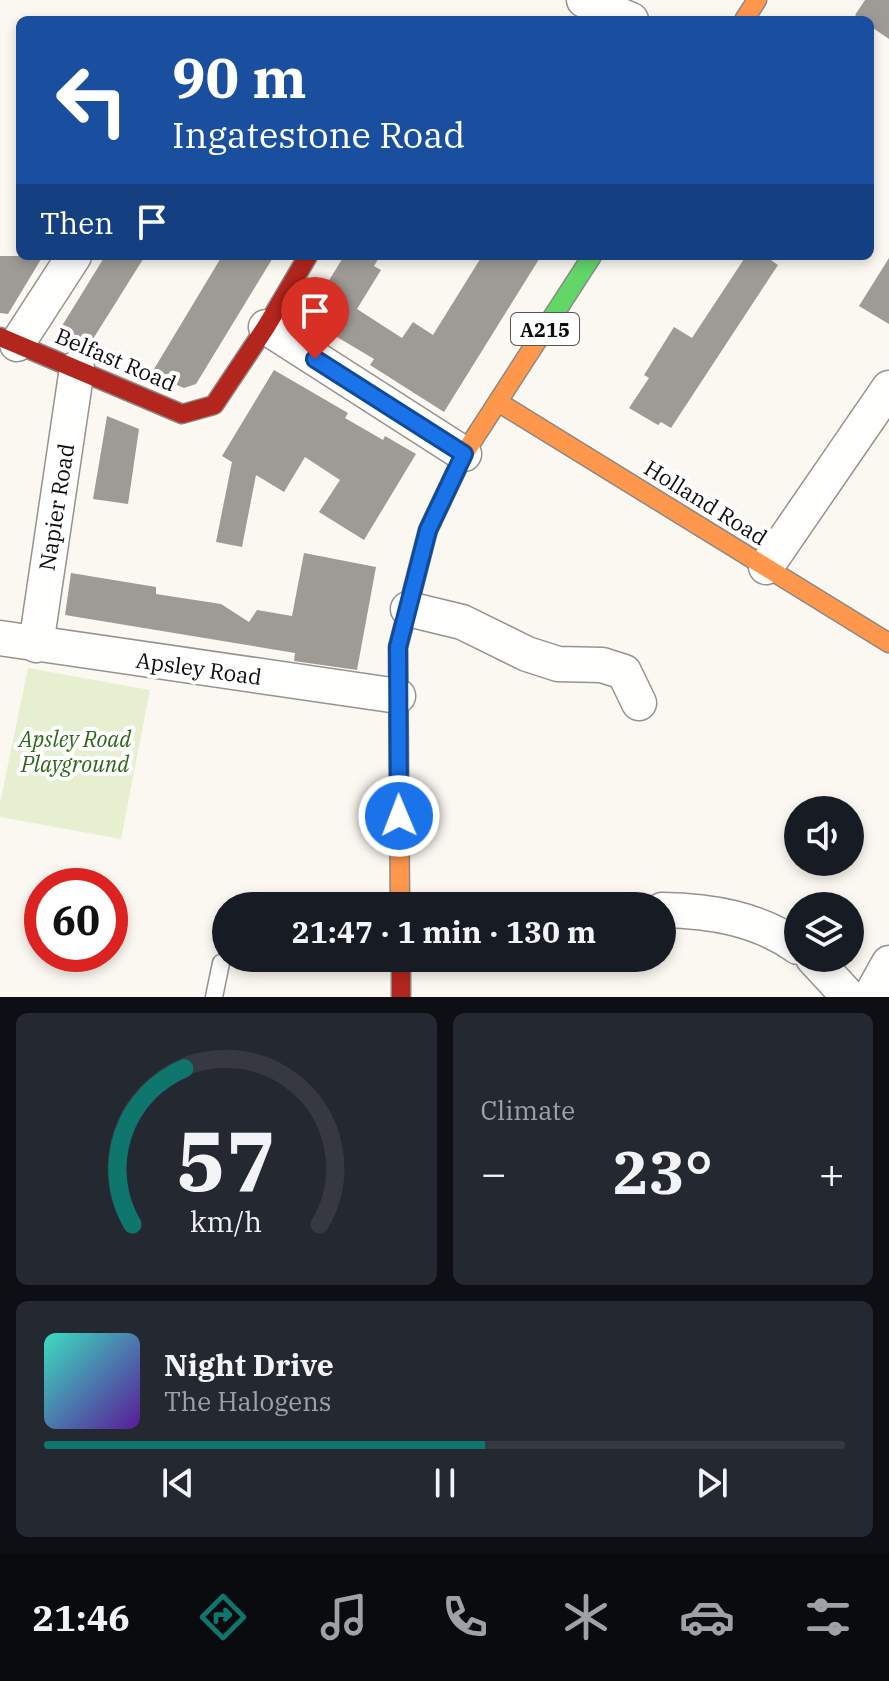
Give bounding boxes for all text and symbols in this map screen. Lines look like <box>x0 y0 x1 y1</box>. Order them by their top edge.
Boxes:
text: 90 m <box>172 41 307 113</box>
icon: left <box>40 48 144 152</box>
text: Ingatestone Road <box>172 111 465 158</box>
icon: arrive <box>130 200 174 244</box>
text: Then <box>40 203 114 242</box>
pin <box>281 277 349 359</box>
icon: arrive <box>293 289 337 333</box>
road number: A215 <box>511 313 579 345</box>
street label: Belfast Road <box>51 321 181 397</box>
street label: Napier Road <box>32 441 80 573</box>
street label: Holland Road <box>639 453 773 551</box>
street label: Apsley Road <box>134 645 264 691</box>
park label: Apsley Road Playground <box>17 724 132 778</box>
position arrow <box>357 774 441 858</box>
map controls <box>784 796 864 972</box>
button: sound <box>784 796 864 876</box>
speed limit sign: 60 <box>24 868 128 972</box>
button: layers <box>784 892 864 972</box>
text: 21:47 · 1 min · 130 m <box>292 912 596 951</box>
text: Climate <box>481 1093 575 1127</box>
text: 57 <box>176 1106 276 1214</box>
text: 23° <box>613 1132 713 1211</box>
text: − <box>481 1144 507 1201</box>
text: + <box>819 1144 845 1201</box>
text: km/h <box>190 1203 262 1240</box>
text: Night Drive <box>164 1345 334 1384</box>
text: The Halogens <box>164 1384 332 1418</box>
icon: previous <box>156 1461 200 1505</box>
icon: pause <box>423 1461 467 1505</box>
icon: next <box>690 1461 734 1505</box>
icon: directions <box>195 1589 251 1645</box>
icon: music <box>316 1589 372 1645</box>
icon: phone <box>437 1589 493 1645</box>
icon: climate <box>558 1589 614 1645</box>
icon: car <box>679 1589 735 1645</box>
icon: filters <box>800 1589 856 1645</box>
text: 21:46 <box>33 1594 130 1641</box>

